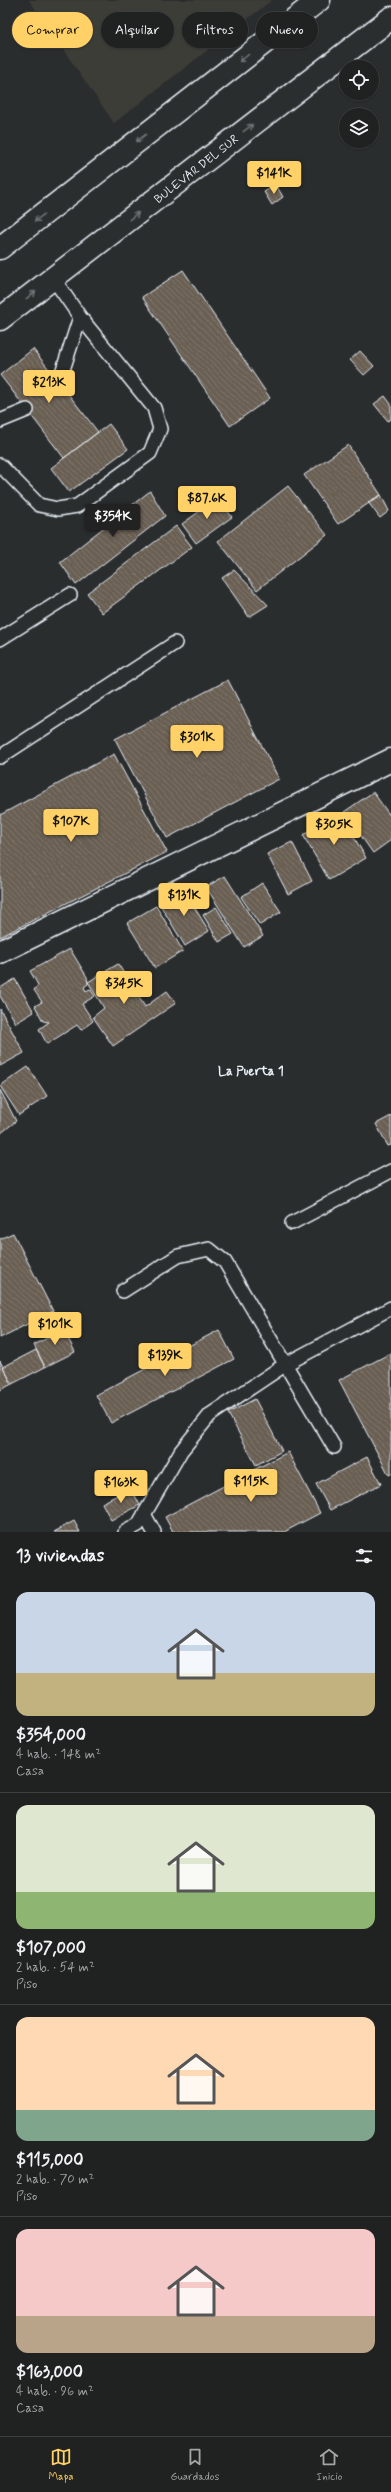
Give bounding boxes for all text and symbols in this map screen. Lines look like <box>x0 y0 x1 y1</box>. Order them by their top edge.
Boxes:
chip: Comprar <box>12 12 93 48</box>
chip: Alquilar <box>101 12 174 48</box>
chip: Filtros <box>182 12 248 48</box>
chip: Nuevo <box>256 12 318 48</box>
one-way arrow <box>239 54 250 63</box>
map controls <box>339 60 379 148</box>
button: locate <box>339 60 379 100</box>
button: layers <box>339 108 379 148</box>
one-way arrow <box>242 124 253 132</box>
street label: BULEVAR DEL SUR <box>151 132 242 208</box>
one-way arrow <box>136 134 147 142</box>
pin: $141K <box>246 161 302 195</box>
text: $141K <box>256 165 292 182</box>
one-way arrow <box>128 212 139 220</box>
one-way arrow <box>33 214 44 222</box>
one-way arrow <box>25 291 36 300</box>
pin: $213K <box>21 370 77 404</box>
text: $213K <box>32 374 66 391</box>
pin: $87.6K <box>174 486 240 520</box>
text: $87.6K <box>187 490 227 507</box>
pin: $354K <box>85 504 141 538</box>
text: $354K <box>94 508 132 525</box>
pin: $301K <box>169 725 225 759</box>
text: $301K <box>179 729 215 746</box>
pin: $107K <box>43 809 99 843</box>
pin: $305K <box>306 812 362 846</box>
text: $107K <box>52 813 90 830</box>
text: $305K <box>315 816 353 833</box>
pin: $131K <box>156 883 212 917</box>
text: $131K <box>167 887 201 904</box>
pin: $345K <box>96 971 152 1005</box>
text: $345K <box>105 975 143 992</box>
district label: La Puerta 1 <box>218 1063 284 1080</box>
pin: $101K <box>27 1312 83 1346</box>
text: $101K <box>37 1316 73 1333</box>
pin: $139K <box>137 1343 193 1377</box>
text: $139K <box>148 1347 182 1364</box>
pin: $115K <box>223 1469 279 1503</box>
pin: $163K <box>93 1470 149 1504</box>
text: $115K <box>233 1473 269 1490</box>
text: $163K <box>103 1474 139 1491</box>
text: 13 viviendas <box>16 1545 104 1567</box>
icon: filters <box>353 1545 375 1567</box>
icon: home <box>160 1618 232 1690</box>
text: $354,000 <box>16 1724 86 1746</box>
text: 4 hab. · 148 m² <box>16 1746 101 1763</box>
text: Casa <box>16 1763 44 1780</box>
icon: home <box>160 1831 232 1903</box>
text: $107,000 <box>16 1937 86 1959</box>
text: 2 hab. · 54 m² <box>16 1959 95 1976</box>
text: Piso <box>16 1976 37 1993</box>
icon: home <box>160 2043 232 2115</box>
text: $115,000 <box>16 2149 84 2171</box>
text: 2 hab. · 70 m² <box>16 2171 94 2188</box>
text: Piso <box>16 2188 37 2205</box>
icon: home <box>160 2255 232 2327</box>
text: $163,000 <box>16 2361 83 2383</box>
text: 4 hab. · 96 m² <box>16 2383 94 2400</box>
text: Casa <box>16 2400 44 2417</box>
tab: Mapa <box>48 2446 74 2484</box>
tab: Guardados <box>170 2446 219 2484</box>
tab: Inicio <box>316 2446 343 2484</box>

